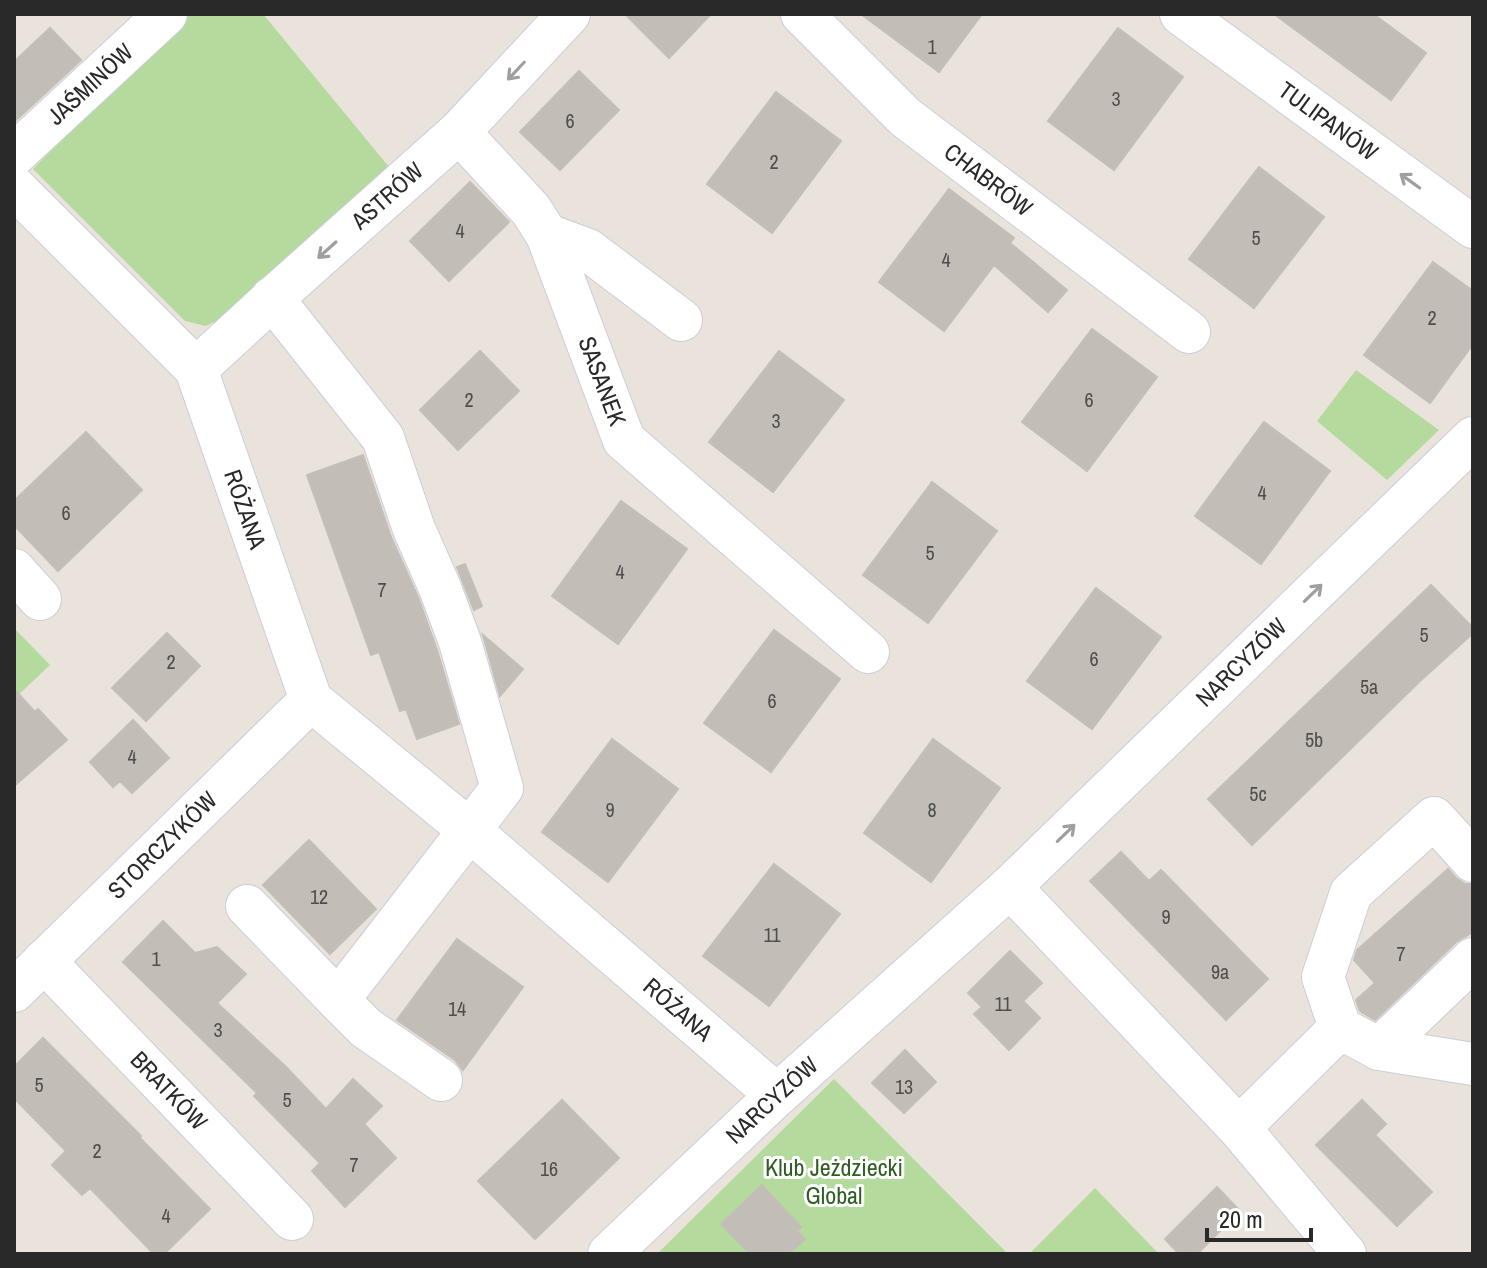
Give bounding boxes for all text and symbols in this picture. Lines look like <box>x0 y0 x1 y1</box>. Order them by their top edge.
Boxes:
house number: 1 <box>927 33 937 60</box>
street label: JAŚMINÓW <box>40 35 140 131</box>
one-way arrow <box>506 61 525 81</box>
street label: TULIPANÓW <box>1272 73 1385 168</box>
house number: 3 <box>1111 85 1121 112</box>
house number: 6 <box>565 107 575 134</box>
street label: CHABRÓW <box>938 135 1040 223</box>
house number: 2 <box>769 148 779 175</box>
street label: ASTRÓW <box>343 154 430 237</box>
one-way arrow <box>1400 173 1421 190</box>
house number: 4 <box>455 217 465 244</box>
house number: 5 <box>1251 224 1261 251</box>
one-way arrow <box>317 240 337 258</box>
house number: 4 <box>941 246 951 273</box>
house number: 2 <box>1427 304 1437 331</box>
street label: SASANEK <box>572 332 634 430</box>
house number: 2 <box>464 386 474 413</box>
house number: 6 <box>1084 386 1094 413</box>
house number: 3 <box>771 407 781 434</box>
street label: RÓŻANA <box>217 465 275 554</box>
house number: 4 <box>1257 479 1267 506</box>
house number: 6 <box>61 499 71 526</box>
house number: 5 <box>925 539 935 566</box>
house number: 4 <box>615 558 625 585</box>
house number: 7 <box>377 576 387 603</box>
one-way arrow <box>1303 584 1322 603</box>
street label: NARCYZÓW <box>1188 610 1293 713</box>
house number: 5 <box>1419 621 1429 648</box>
house number: 6 <box>1089 645 1099 672</box>
house number: 2 <box>166 648 176 675</box>
house number: 5a <box>1360 673 1378 700</box>
house number: 6 <box>767 687 777 714</box>
house number: 5b <box>1305 726 1323 753</box>
house number: 4 <box>127 743 137 770</box>
house number: 5c <box>1249 780 1267 807</box>
street label: STORCZYKÓW <box>100 784 224 905</box>
house number: 9 <box>605 796 615 823</box>
house number: 8 <box>927 796 937 823</box>
one-way arrow <box>1056 823 1076 842</box>
house number: 12 <box>310 883 328 910</box>
house number: 9 <box>1161 903 1171 930</box>
house number: 11 <box>763 921 781 948</box>
house number: 7 <box>1396 940 1406 967</box>
house number: 1 <box>151 945 161 972</box>
house number: 9a <box>1211 958 1229 985</box>
street label: RÓŻANA <box>637 970 721 1048</box>
house number: 11 <box>994 990 1012 1017</box>
house number: 14 <box>448 995 466 1022</box>
house number: 3 <box>213 1016 223 1043</box>
street label: BRATKÓW <box>124 1044 215 1137</box>
street label: NARCYZÓW <box>718 1049 825 1150</box>
house number: 5 <box>34 1071 44 1098</box>
house number: 13 <box>895 1073 913 1100</box>
house number: 5 <box>282 1086 292 1113</box>
house number: 2 <box>92 1137 102 1164</box>
house number: 7 <box>349 1151 359 1178</box>
park label: Klub Jeżdziecki Global <box>765 1151 903 1211</box>
house number: 16 <box>540 1155 558 1182</box>
scale bar <box>1207 1192 1311 1242</box>
house number: 4 <box>161 1202 171 1229</box>
text: 20 m <box>1219 1203 1263 1235</box>

